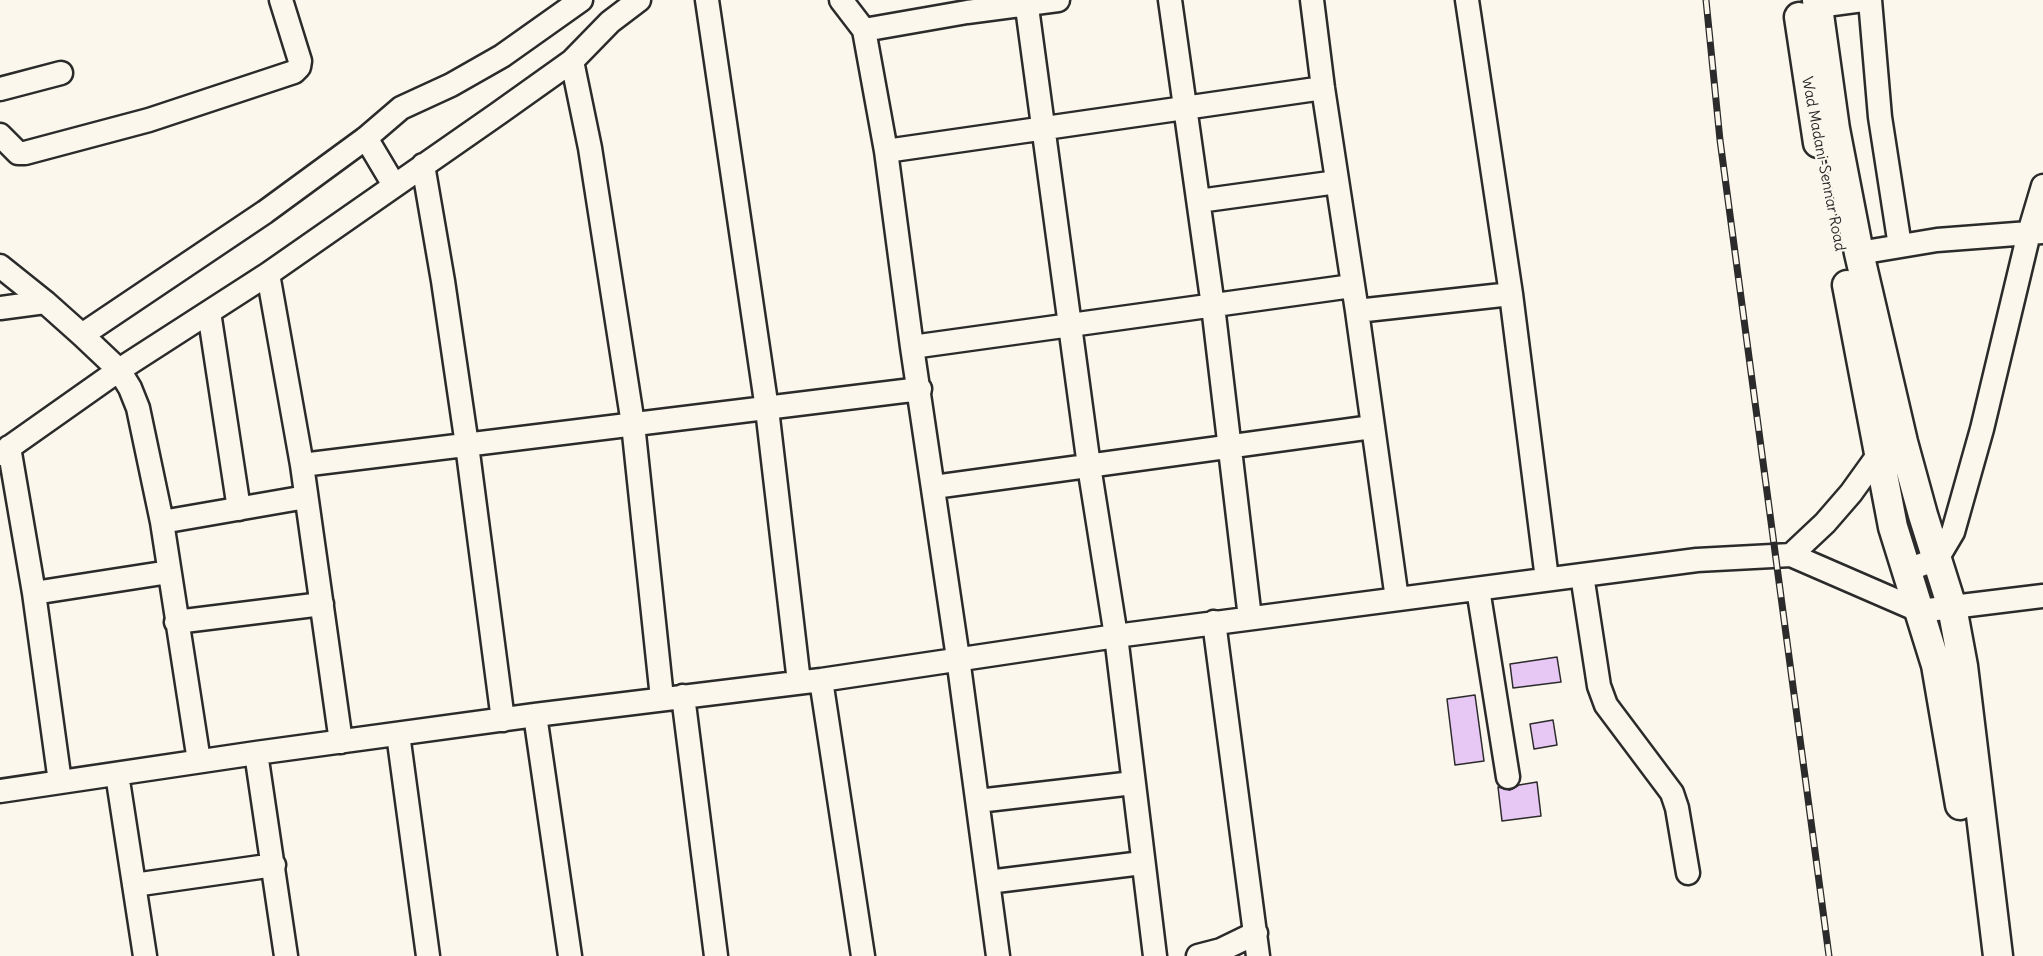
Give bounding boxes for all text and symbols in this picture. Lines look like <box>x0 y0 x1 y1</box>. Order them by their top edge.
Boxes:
street label: Wad Madani-Sennar Road <box>1797 75 1849 253</box>

